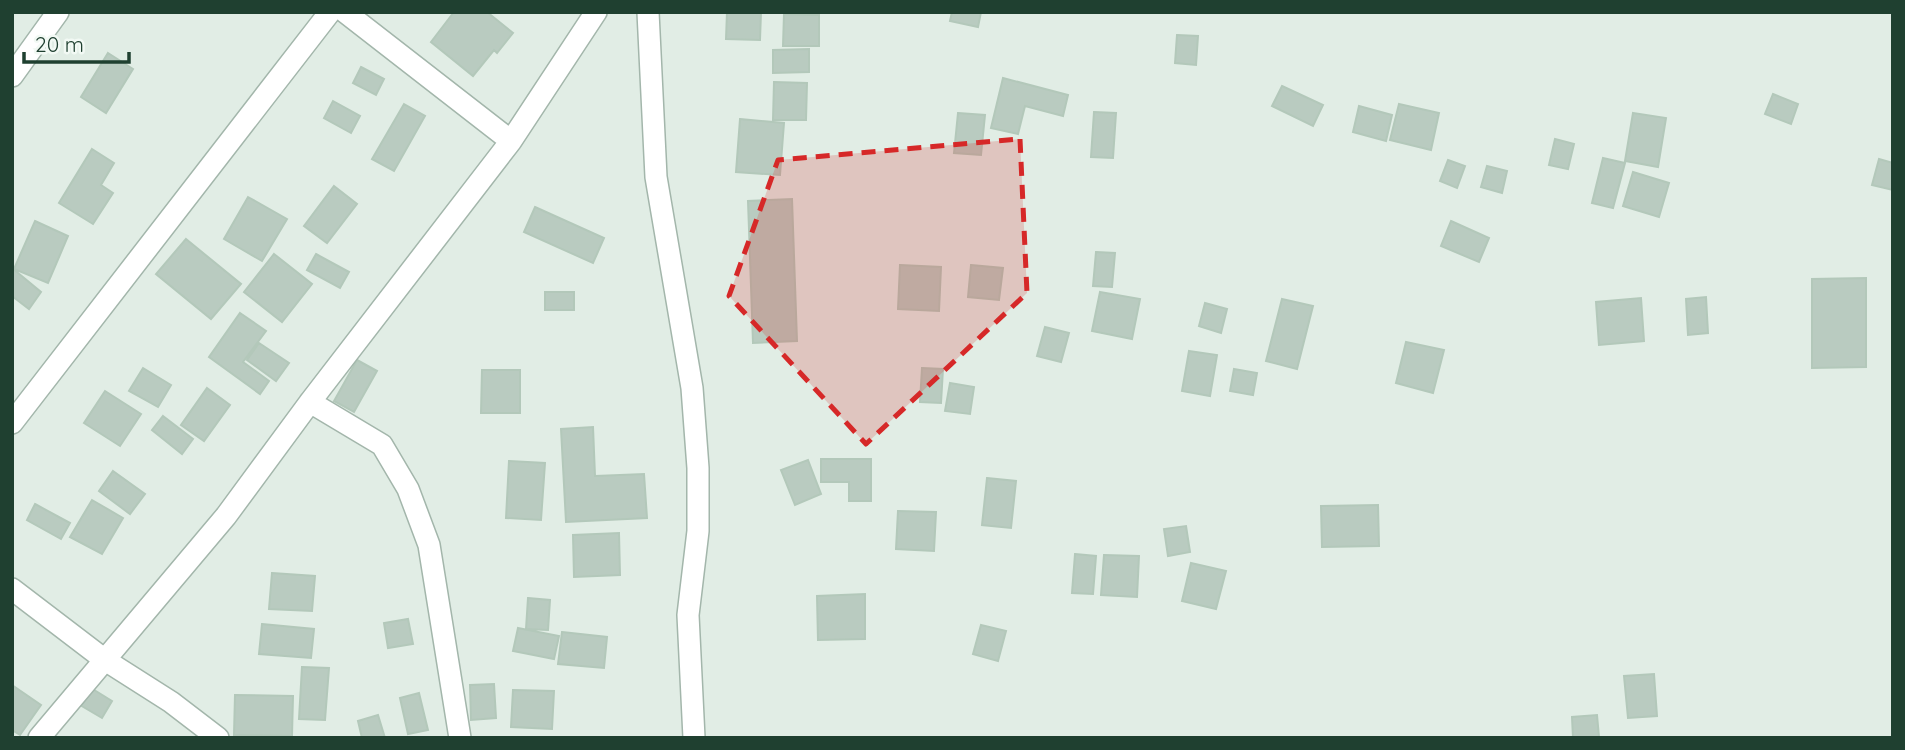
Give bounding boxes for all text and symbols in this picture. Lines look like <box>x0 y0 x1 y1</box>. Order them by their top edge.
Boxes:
scale bar <box>24 21 130 65</box>
text: 20 m <box>35 31 84 57</box>

